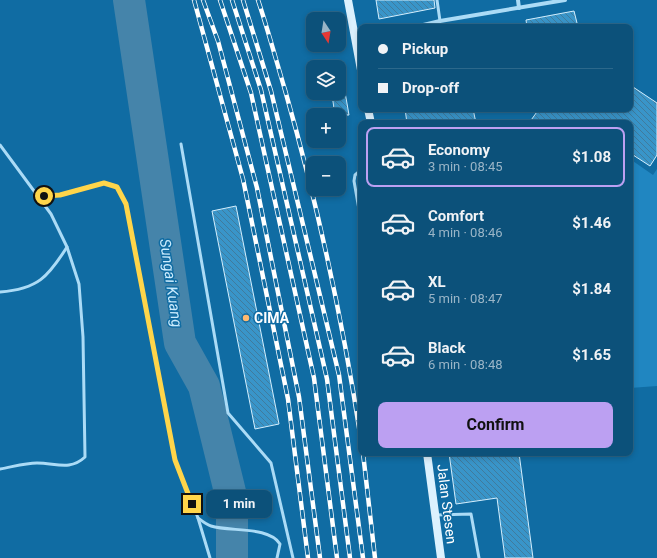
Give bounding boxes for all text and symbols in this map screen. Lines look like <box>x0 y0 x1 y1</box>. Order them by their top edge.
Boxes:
north arrow <box>306 12 346 52</box>
map controls <box>306 12 346 196</box>
text: Pickup <box>402 40 448 58</box>
button: layers <box>306 60 346 100</box>
text: Drop-off <box>402 79 459 97</box>
button: + <box>306 108 346 148</box>
icon: car <box>380 139 416 175</box>
text: Economy <box>428 141 490 159</box>
text: $1.08 <box>572 148 611 166</box>
button: − <box>306 156 346 196</box>
text: 3 min · 08:45 <box>428 159 503 174</box>
route start <box>35 187 53 205</box>
icon: car <box>380 205 416 241</box>
text: Comfort <box>428 207 484 225</box>
text: $1.46 <box>572 214 611 232</box>
text: 4 min · 08:46 <box>428 225 503 240</box>
water label: Sungai Kuang <box>156 238 186 328</box>
icon: car <box>380 271 416 307</box>
text: XL <box>428 273 446 291</box>
text: $1.84 <box>572 280 611 298</box>
text: 5 min · 08:47 <box>428 291 503 306</box>
place label: CIMA <box>254 310 290 326</box>
marker: CIMA <box>241 313 251 323</box>
icon: car <box>380 337 416 373</box>
text: Black <box>428 339 465 357</box>
text: $1.65 <box>572 346 611 364</box>
text: 6 min · 08:48 <box>428 357 503 372</box>
button: Confirm <box>378 402 613 448</box>
street label: Jalan Stesen <box>434 463 460 545</box>
callout: 1 min <box>206 490 272 518</box>
route end <box>183 495 201 513</box>
text: 1 min <box>223 496 255 511</box>

